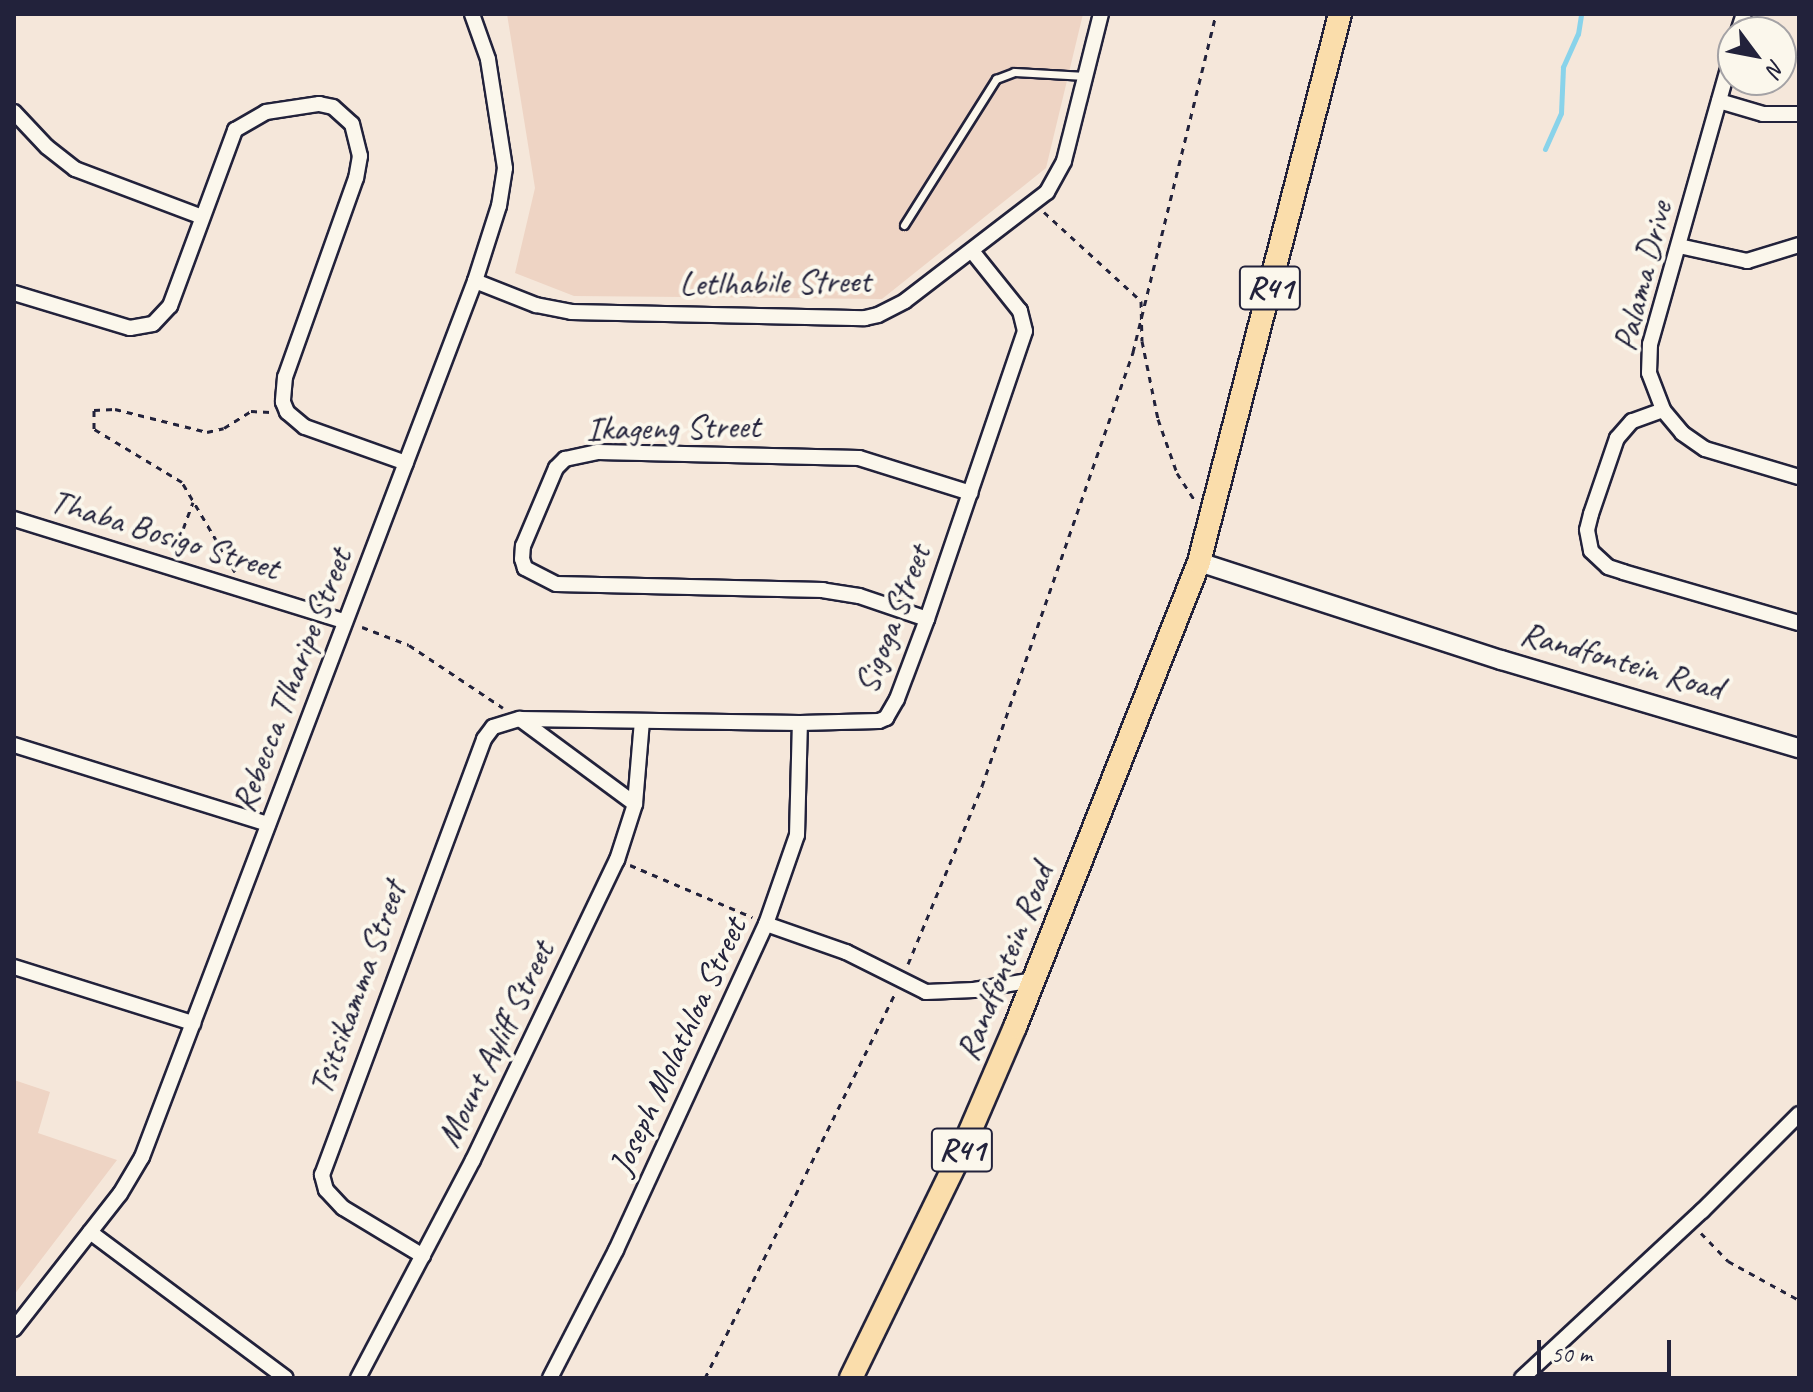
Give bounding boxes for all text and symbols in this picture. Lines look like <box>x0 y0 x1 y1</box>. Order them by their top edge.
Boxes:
north arrow <box>1717 16 1797 96</box>
text: N <box>1760 54 1791 81</box>
street label: Palama Drive <box>1604 197 1680 355</box>
street label: Letlhabile Street <box>679 260 871 304</box>
road number: R41 <box>1238 260 1302 316</box>
street label: Ikageng Street <box>585 405 761 449</box>
street label: Thaba Bosigo Street <box>45 480 285 588</box>
street label: Sigoga Street <box>845 539 939 699</box>
street label: Rebecca Tlharipe Street <box>222 543 360 817</box>
street label: Randfontein Road <box>1517 612 1727 708</box>
street label: Randfontein Road <box>946 858 1062 1066</box>
street label: Tsitsikamma Street <box>300 876 414 1100</box>
street label: Joseph Molathloa Street <box>600 911 754 1181</box>
street label: Mount Ayliff Street <box>428 935 562 1153</box>
road number: R41 <box>930 1122 994 1178</box>
scale bar <box>1541 1324 1675 1374</box>
text: 50 m <box>1551 1339 1592 1369</box>

